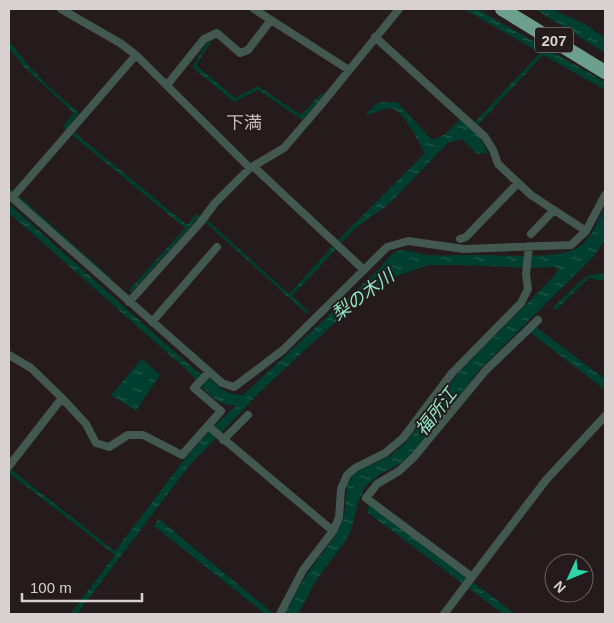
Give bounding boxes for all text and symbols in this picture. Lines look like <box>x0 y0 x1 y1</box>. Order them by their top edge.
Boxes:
road number: 207 <box>535 28 573 52</box>
district label: 下満 <box>226 113 262 133</box>
water label: 梨の木川 <box>328 265 400 324</box>
water label: 福所江 <box>411 383 462 439</box>
north arrow <box>544 553 594 603</box>
scale bar <box>22 570 142 602</box>
text: N <box>550 578 569 596</box>
text: 100 m <box>30 579 72 596</box>

